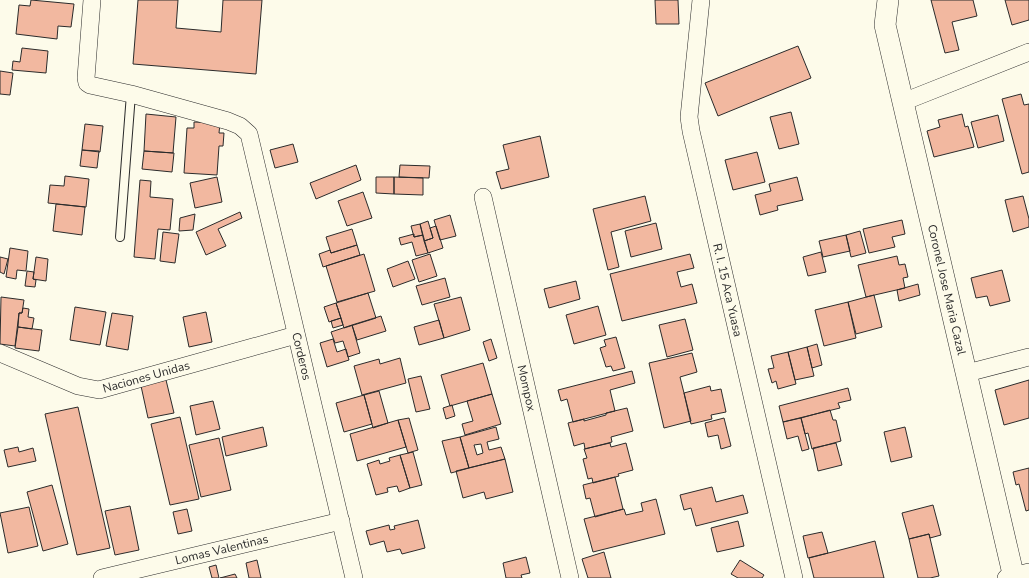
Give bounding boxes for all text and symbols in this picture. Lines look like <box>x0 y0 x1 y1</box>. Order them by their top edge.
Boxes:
street label: Coronel Jose Maria Cazal <box>924 223 970 357</box>
street label: R. I. 15 Aca Yuasa <box>709 242 746 338</box>
street label: Corderos <box>288 331 315 382</box>
street label: Naciones Unidas <box>101 357 192 397</box>
street label: Mompox <box>514 363 540 413</box>
street label: Lomas Valentinas <box>173 531 270 568</box>

